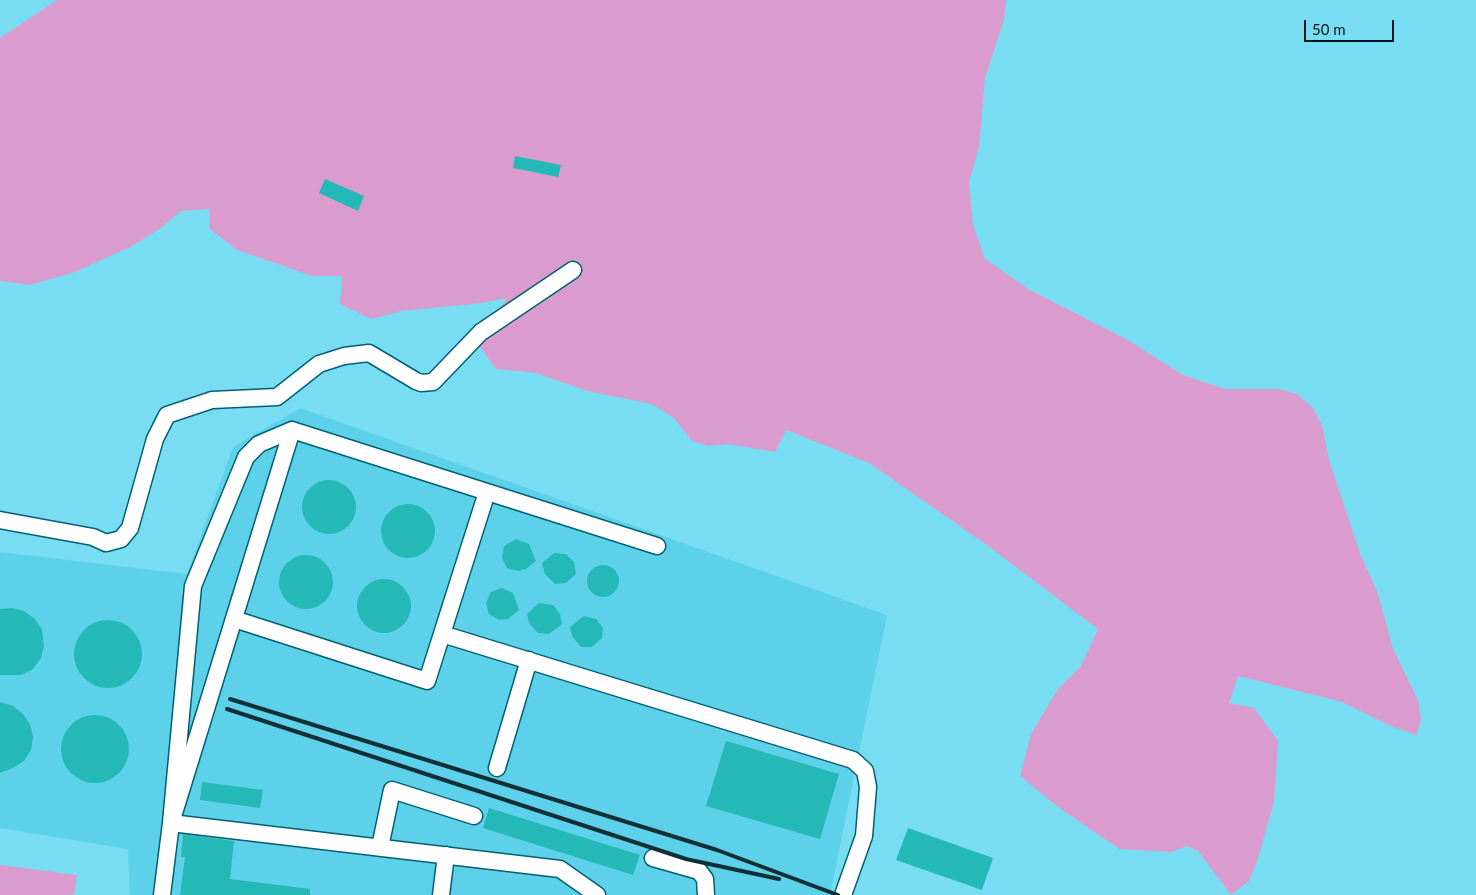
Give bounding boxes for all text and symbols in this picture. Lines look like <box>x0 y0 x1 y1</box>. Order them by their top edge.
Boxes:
scale bar <box>1306 10 1396 42</box>
text: 50 m <box>1312 20 1346 38</box>

